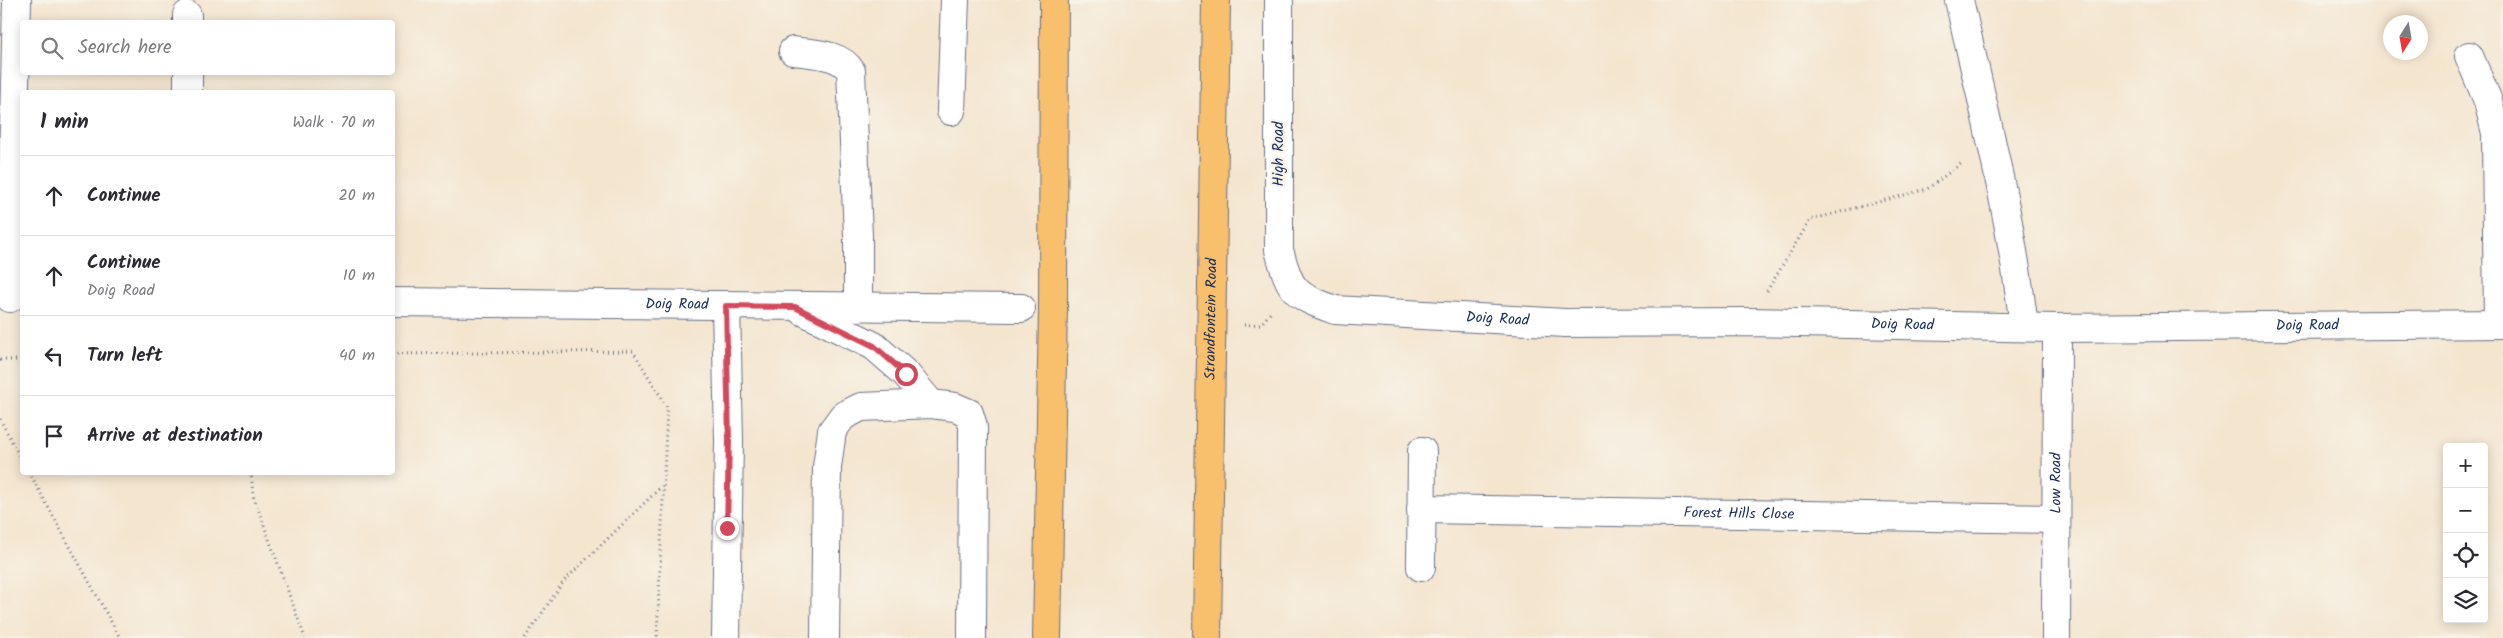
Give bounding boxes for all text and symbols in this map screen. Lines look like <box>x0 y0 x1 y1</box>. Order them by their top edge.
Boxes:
north arrow <box>2383 15 2428 60</box>
search box <box>20 20 395 75</box>
text: Search here <box>78 33 172 63</box>
icon: search <box>38 34 66 62</box>
text: 1 min <box>40 106 89 139</box>
text: Walk · 70 m <box>292 110 375 135</box>
street label: High Road <box>1267 121 1291 186</box>
text: Continue <box>87 181 160 211</box>
icon: ahead <box>40 182 68 210</box>
text: 20 m <box>339 183 375 208</box>
text: Continue <box>87 248 160 278</box>
street label: Strandfontein Road <box>1199 257 1224 380</box>
icon: ahead <box>40 262 68 290</box>
text: 10 m <box>343 263 375 288</box>
text: Doig Road <box>87 278 154 303</box>
street label: Doig Road <box>645 292 709 317</box>
street label: Doig Road <box>1465 305 1530 333</box>
street label: Doig Road <box>1871 312 1935 338</box>
street label: Doig Road <box>2276 313 2340 338</box>
text: Turn left <box>87 341 162 371</box>
icon: left <box>40 342 68 370</box>
text: 40 m <box>339 343 375 368</box>
route start <box>895 363 918 386</box>
text: Arrive at destination <box>87 421 263 451</box>
icon: arrive <box>40 422 68 450</box>
map controls <box>2443 443 2488 623</box>
button: + <box>2443 443 2488 488</box>
street label: Low Road <box>2044 452 2069 514</box>
button: − <box>2443 488 2488 533</box>
street label: Forest Hills Close <box>1683 501 1795 527</box>
route end <box>716 517 739 540</box>
button: locate <box>2443 533 2488 578</box>
button: layers <box>2443 578 2488 623</box>

